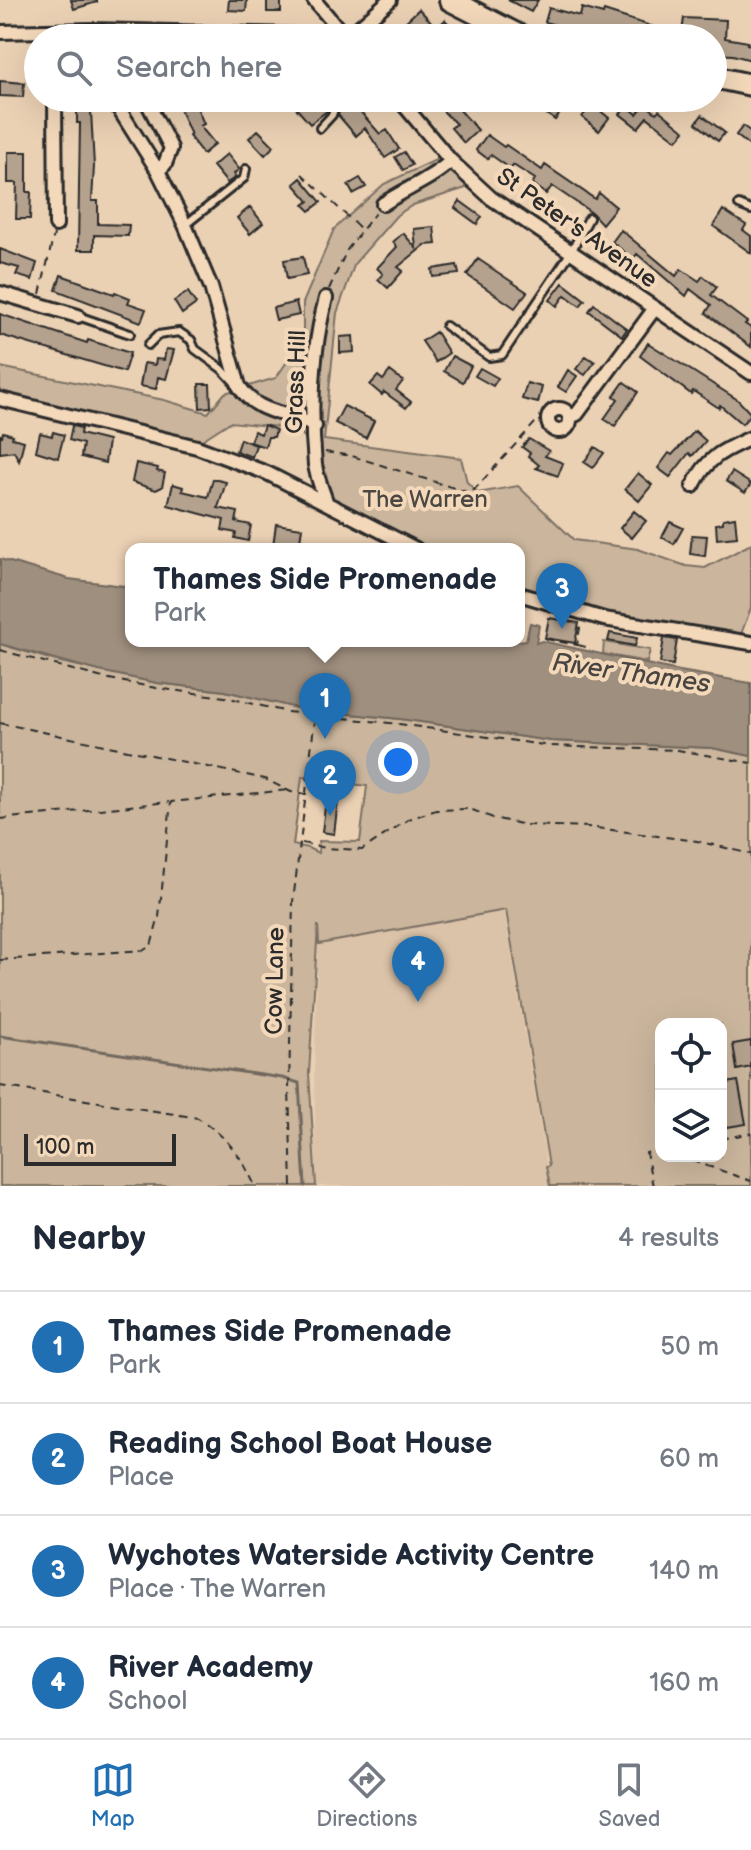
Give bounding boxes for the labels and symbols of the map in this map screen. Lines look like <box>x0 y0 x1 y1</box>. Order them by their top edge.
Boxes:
street label: St Peter's Avenue <box>491 162 663 294</box>
street label: Grass Hill <box>280 330 312 434</box>
park label: The Warren <box>362 485 488 514</box>
pin: 3 <box>536 563 588 629</box>
water label: River Thames <box>550 648 712 700</box>
pin: 1 <box>299 673 351 739</box>
your location <box>378 742 418 782</box>
pin: 2 <box>304 750 356 816</box>
street label: Cow Lane <box>260 927 290 1035</box>
pin: 4 <box>392 936 444 1002</box>
scale bar <box>24 1130 176 1166</box>

